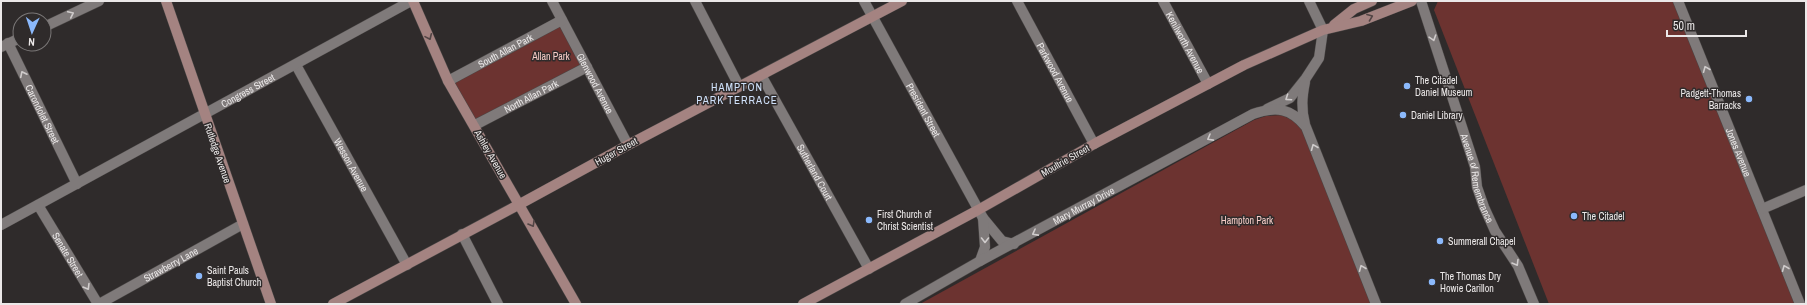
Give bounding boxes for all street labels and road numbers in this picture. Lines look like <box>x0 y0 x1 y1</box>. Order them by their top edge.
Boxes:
street label: Kenilworth Avenue <box>1163 9 1207 76</box>
street label: South Allan Park <box>476 30 536 71</box>
street label: Parkwood Avenue <box>1034 40 1077 105</box>
street label: Glenwood Avenue <box>574 51 616 116</box>
street label: Congress Street <box>219 70 278 111</box>
street label: North Allan Park <box>502 77 561 116</box>
street label: President Street <box>903 81 943 140</box>
street label: Carondolet Street <box>22 82 63 147</box>
street label: Rutledge Avenue <box>201 122 234 185</box>
street label: Jones Avenue <box>1723 126 1754 179</box>
street label: Ashley Avenue <box>471 127 510 181</box>
street label: Avenue of Remembrance <box>1457 131 1497 225</box>
street label: Huger Street <box>593 134 640 168</box>
street label: Wesson Avenue <box>331 136 371 194</box>
street label: Moultrie Street <box>1039 141 1092 180</box>
street label: Sutherland Court <box>794 142 836 203</box>
street label: Mary Murray Drive <box>1051 184 1117 228</box>
street label: Senate Street <box>49 230 87 280</box>
street label: Strawberry Lane <box>141 244 201 285</box>

